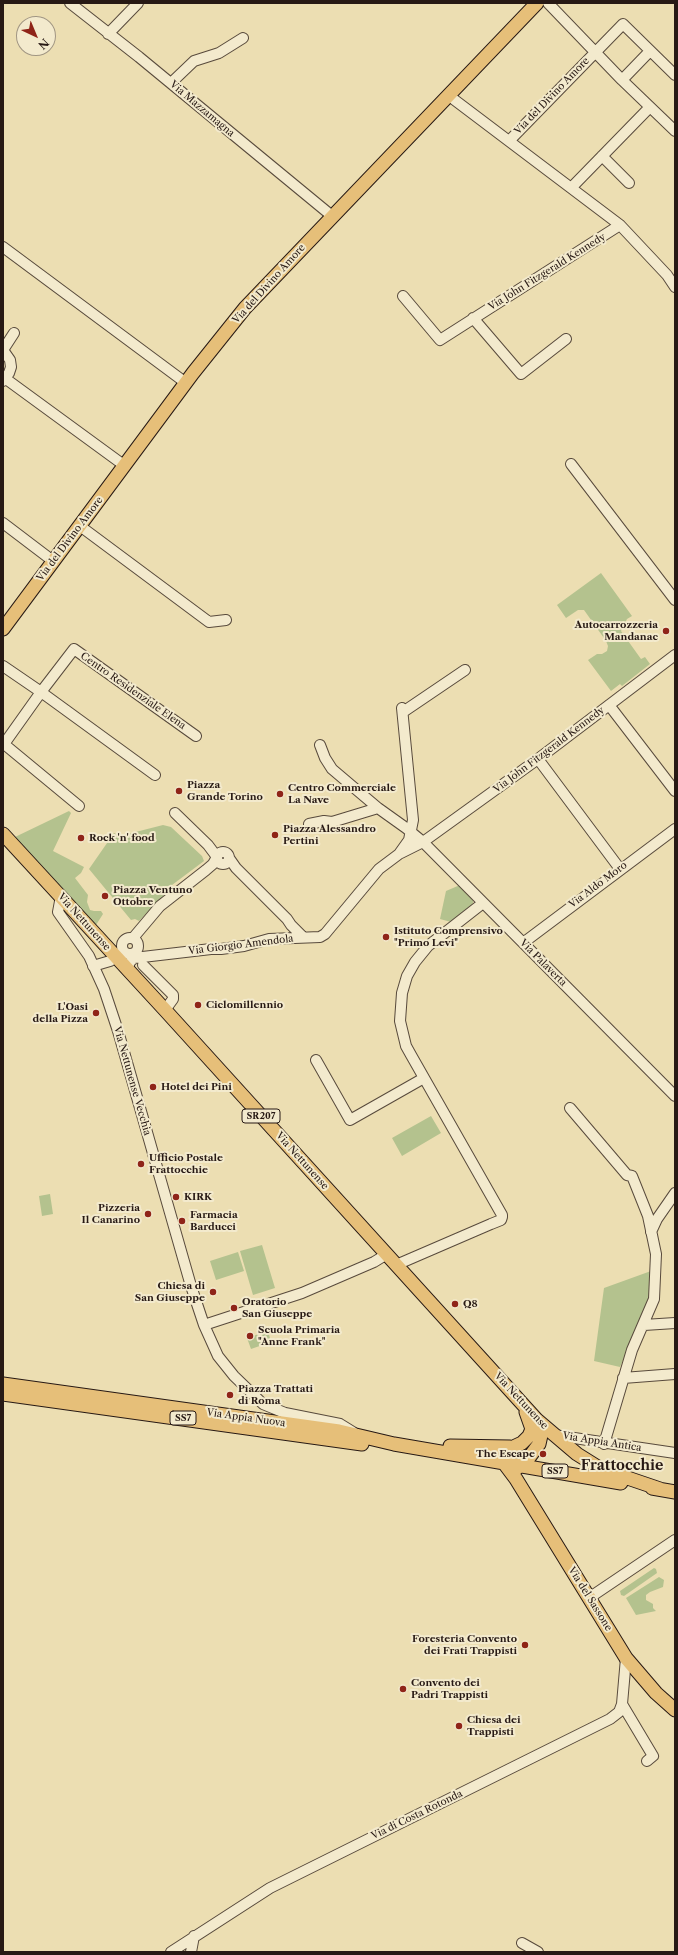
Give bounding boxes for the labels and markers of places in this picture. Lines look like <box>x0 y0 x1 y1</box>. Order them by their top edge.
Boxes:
place label: Autocarrozzeria Mandanac <box>575 619 658 642</box>
marker: Autocarrozzeria Mandanac <box>661 626 671 636</box>
place label: Piazza Grande Torino <box>187 779 263 802</box>
place label: Centro Commerciale La Nave <box>288 782 396 806</box>
marker: Piazza Grande Torino <box>174 786 184 796</box>
marker: Centro Commerciale La Nave <box>275 789 285 799</box>
place label: Piazza Alessandro Pertini <box>283 823 376 846</box>
marker: Piazza Alessandro Pertini <box>270 830 280 840</box>
place label: Rock 'n' food <box>89 832 155 844</box>
marker: Rock 'n' food <box>76 833 86 843</box>
place label: Piazza Ventuno Ottobre <box>113 884 192 908</box>
marker: Piazza Ventuno Ottobre <box>100 891 110 901</box>
place label: Istituto Comprensivo "Primo Levi" <box>394 925 503 948</box>
marker: Istituto Comprensivo "Primo Levi" <box>381 932 391 942</box>
place label: Ciclomillennio <box>206 999 283 1011</box>
marker: Ciclomillennio <box>193 1000 203 1010</box>
place label: L'Oasi della Pizza <box>32 1001 88 1024</box>
marker: L'Oasi della Pizza <box>91 1008 101 1018</box>
place label: Hotel dei Pini <box>161 1081 232 1093</box>
marker: Hotel dei Pini <box>148 1082 158 1092</box>
place label: Ufficio Postale Frattocchie <box>149 1152 223 1176</box>
marker: Ufficio Postale Frattocchie <box>136 1159 146 1169</box>
place label: KIRK <box>184 1191 212 1203</box>
marker: KIRK <box>171 1192 181 1202</box>
place label: Pizzeria Il Canarino <box>82 1202 140 1226</box>
marker: Pizzeria Il Canarino <box>143 1209 153 1219</box>
place label: Farmacia Barducci <box>190 1209 238 1232</box>
marker: Farmacia Barducci <box>177 1216 187 1226</box>
place label: Chiesa di San Giuseppe <box>135 1280 205 1304</box>
marker: Chiesa di San Giuseppe <box>208 1287 218 1297</box>
place label: Oratorio San Giuseppe <box>242 1296 312 1320</box>
place label: Q8 <box>463 1298 478 1310</box>
marker: Q8 <box>450 1299 460 1309</box>
marker: Oratorio San Giuseppe <box>229 1303 239 1313</box>
place label: Scuola Primaria "Anne Frank" <box>258 1324 340 1348</box>
marker: Scuola Primaria "Anne Frank" <box>245 1331 255 1341</box>
place label: Piazza Trattati di Roma <box>238 1383 313 1406</box>
marker: Piazza Trattati di Roma <box>225 1390 235 1400</box>
place label: The Escape <box>476 1448 535 1460</box>
marker: The Escape <box>538 1449 548 1459</box>
place label: Foresteria Convento dei Frati Trappisti <box>412 1633 517 1656</box>
marker: Foresteria Convento dei Frati Trappisti <box>520 1640 530 1650</box>
place label: Convento dei Padri Trappisti <box>411 1677 488 1700</box>
marker: Convento dei Padri Trappisti <box>398 1684 408 1694</box>
place label: Chiesa dei Trappisti <box>467 1714 521 1738</box>
marker: Chiesa dei Trappisti <box>454 1721 464 1731</box>

